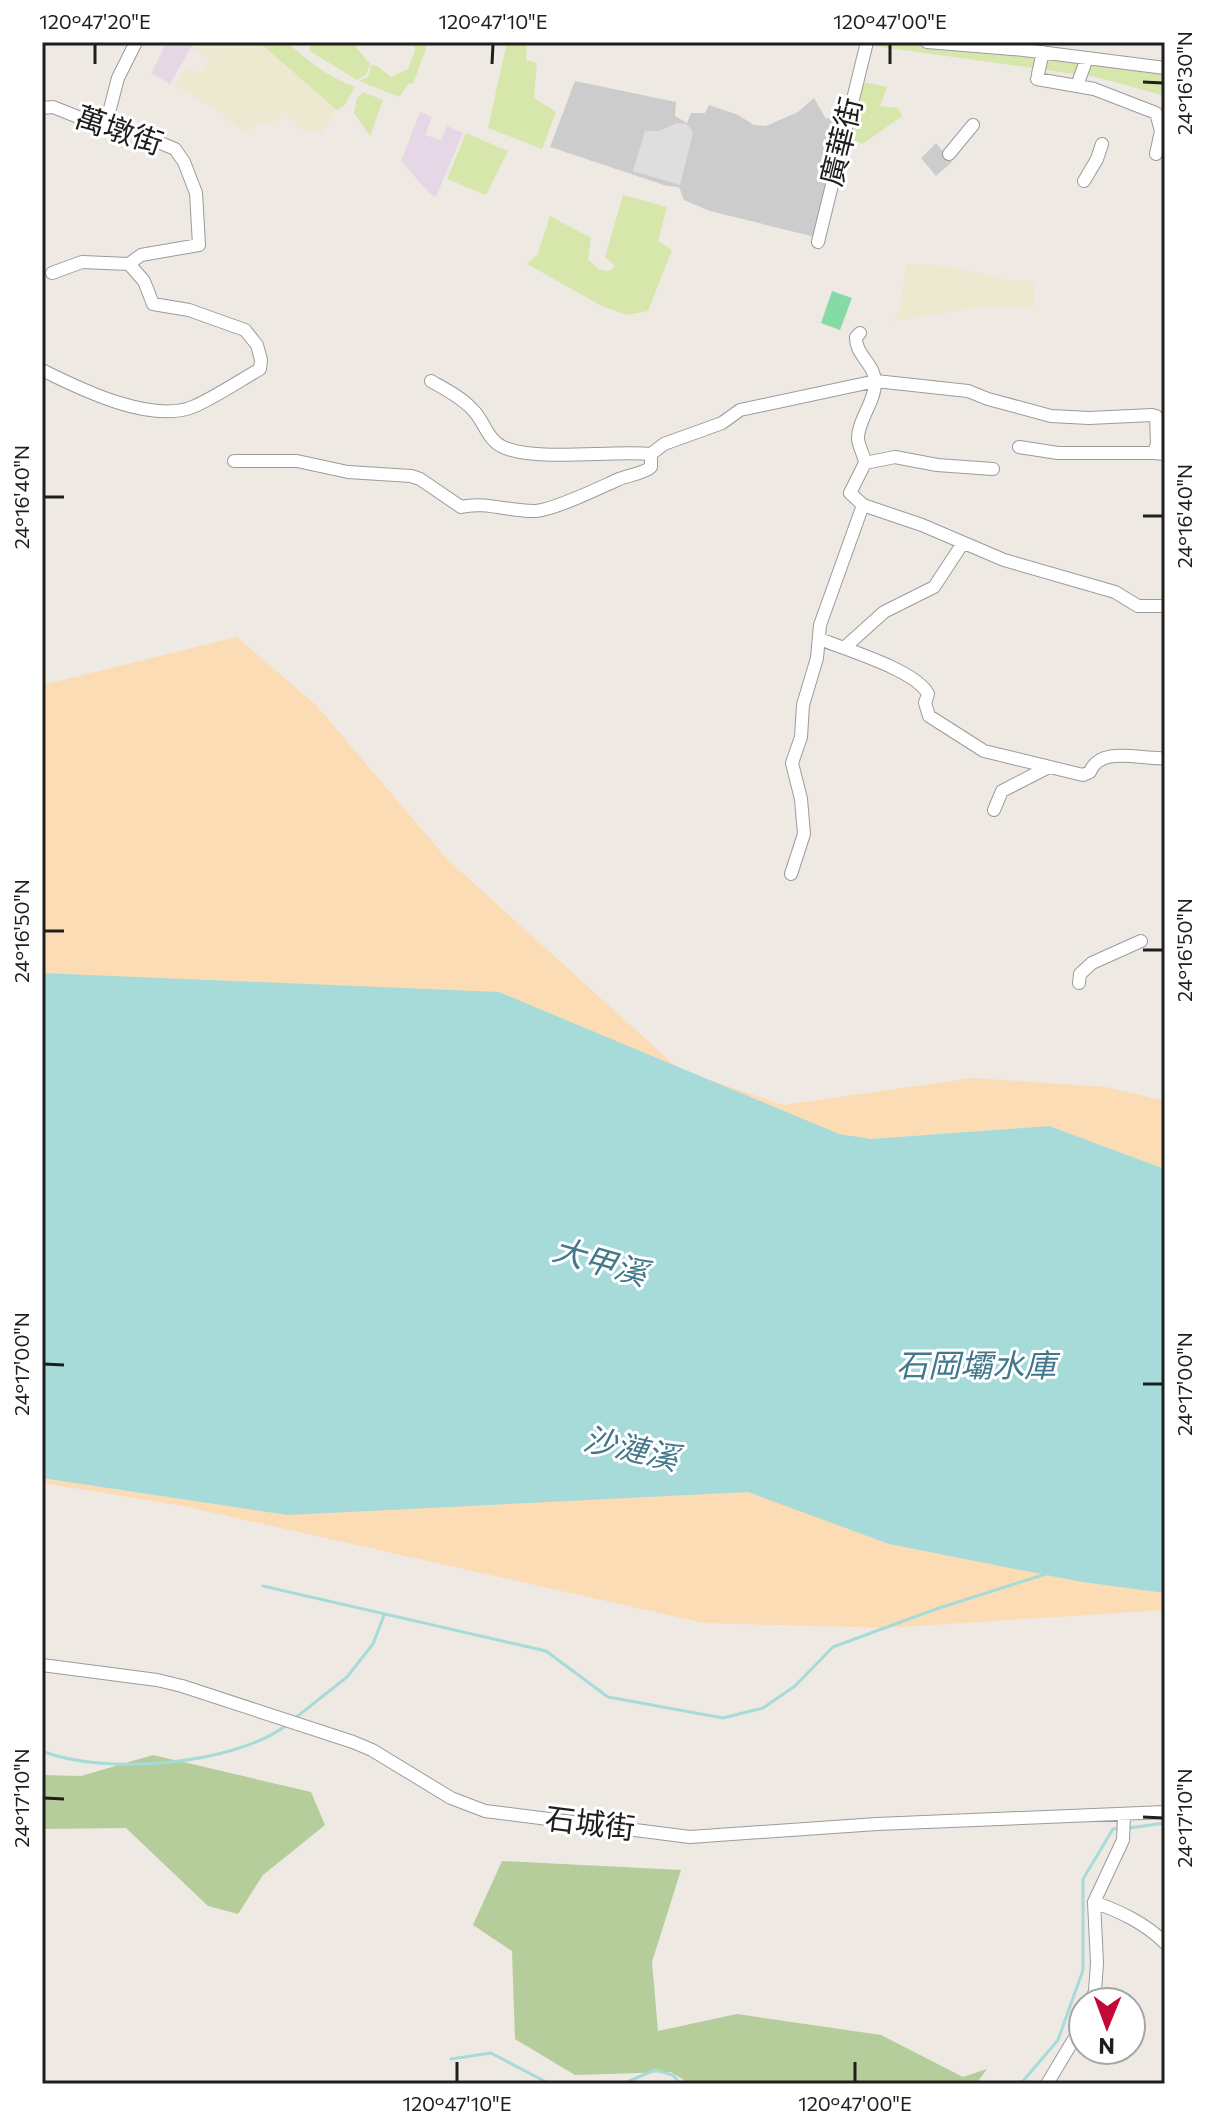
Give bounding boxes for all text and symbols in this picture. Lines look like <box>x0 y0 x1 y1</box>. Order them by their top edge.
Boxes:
text: 120°47'20"E <box>39 9 151 33</box>
text: 120°47'10"E <box>438 9 548 33</box>
text: 120°47'00"E <box>833 9 947 33</box>
text: 24°16'30"N <box>1172 31 1196 135</box>
street label: 廣華街 <box>811 93 868 190</box>
street label: 萬墩街 <box>71 96 168 161</box>
text: 24°16'40"N <box>9 445 33 549</box>
text: 24°16'40"N <box>1172 464 1196 568</box>
text: 24°16'50"N <box>9 879 33 983</box>
text: 24°16'50"N <box>1172 898 1196 1002</box>
water label: 大甲溪 <box>549 1228 656 1294</box>
text: 24°17'00"N <box>9 1312 33 1416</box>
text: 24°17'00"N <box>1172 1332 1196 1436</box>
water label: 石岡壩水庫 <box>896 1344 1061 1384</box>
water label: 沙漣溪 <box>580 1417 687 1478</box>
text: 24°17'10"N <box>9 1748 33 1848</box>
text: 24°17'10"N <box>1172 1768 1196 1868</box>
street label: 石城街 <box>543 1798 637 1845</box>
north arrow <box>1067 1986 1147 2066</box>
text: N <box>1098 2033 1115 2060</box>
text: 120°47'10"E <box>402 2091 512 2115</box>
text: 120°47'00"E <box>798 2091 912 2115</box>

